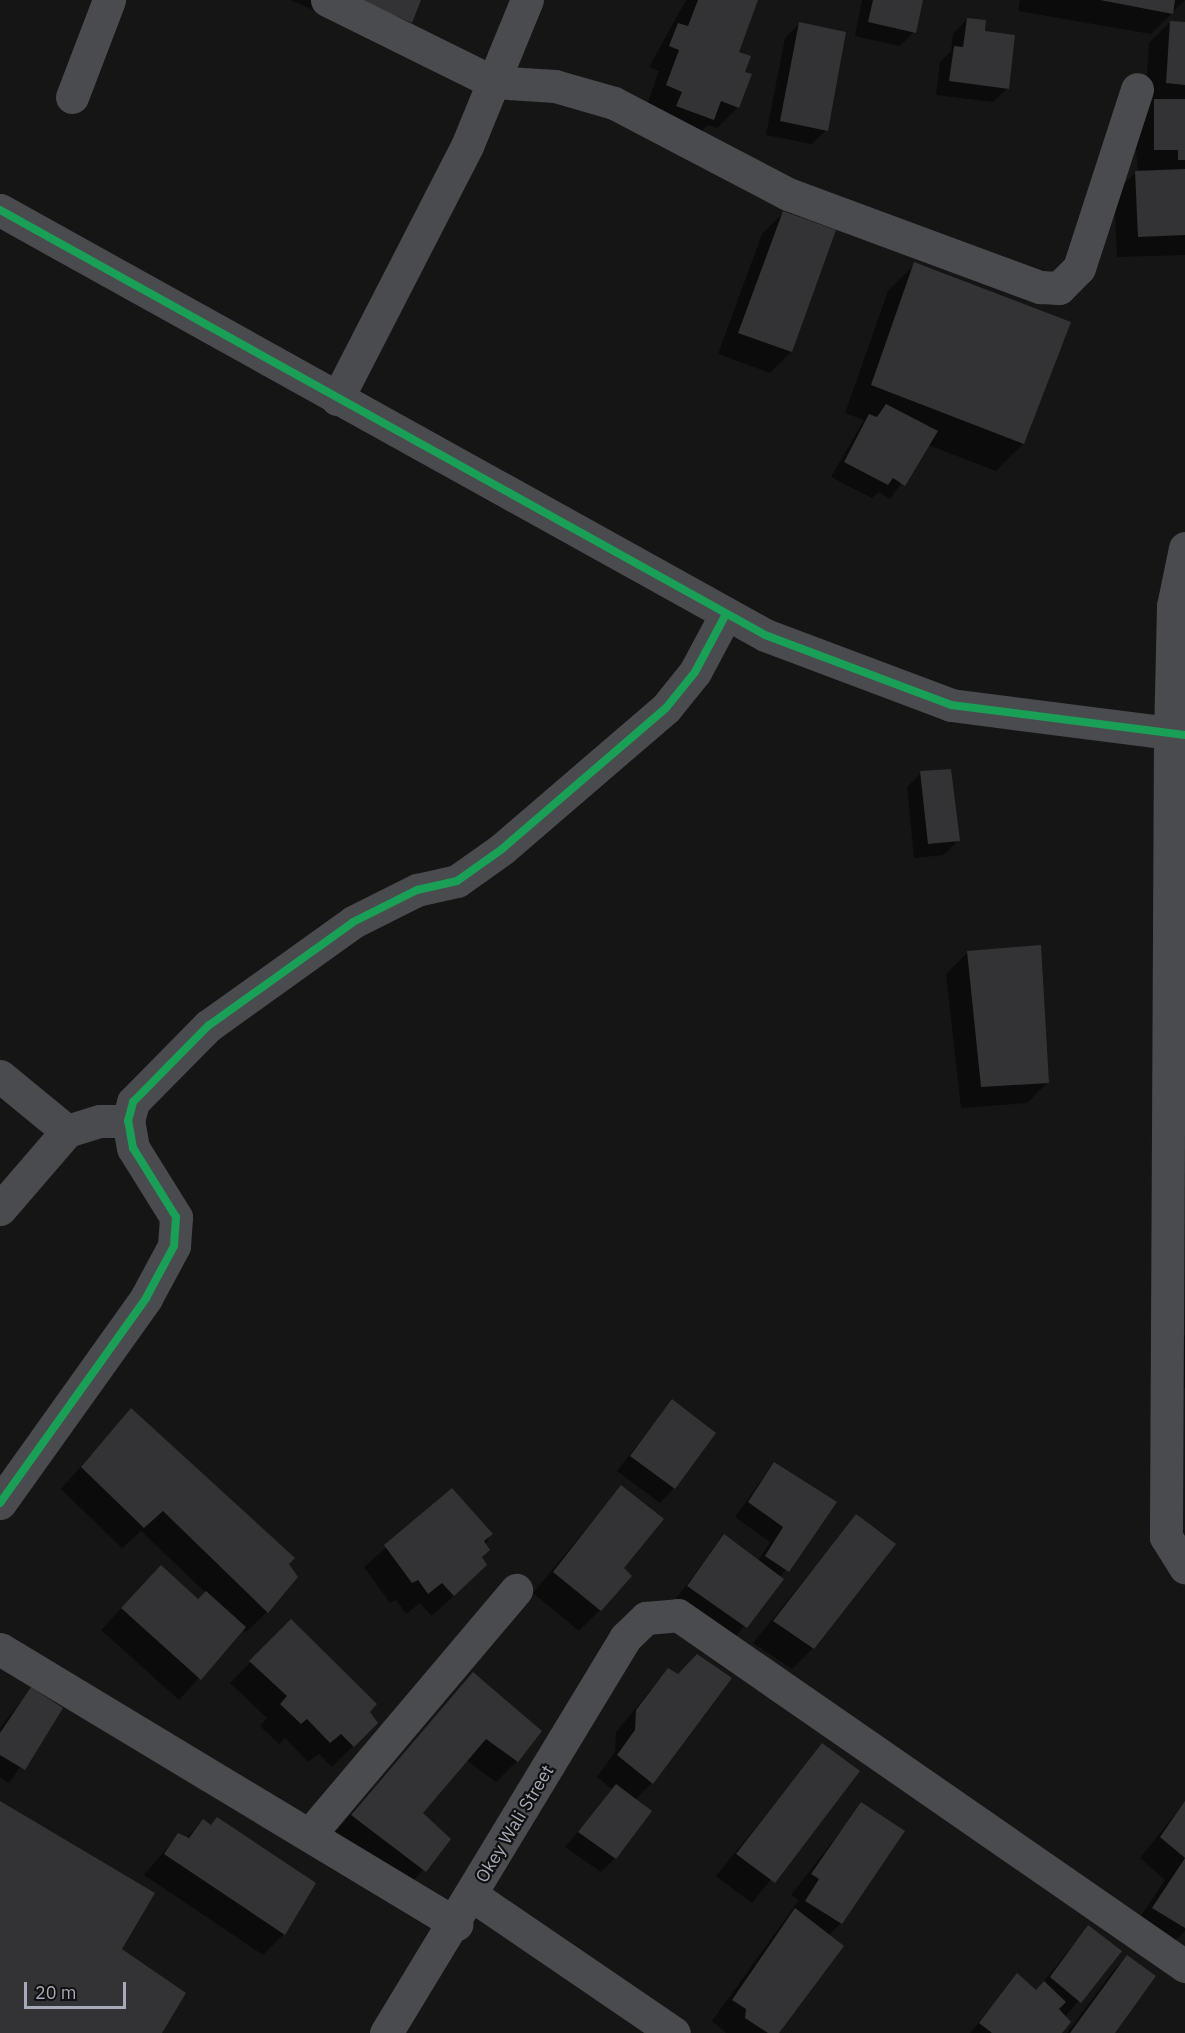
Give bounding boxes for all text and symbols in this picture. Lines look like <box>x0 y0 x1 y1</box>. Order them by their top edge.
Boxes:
street label: Okey Wali Street <box>471 1761 559 1887</box>
scale bar <box>27 1970 129 2008</box>
text: 20 m <box>35 1981 77 2004</box>

